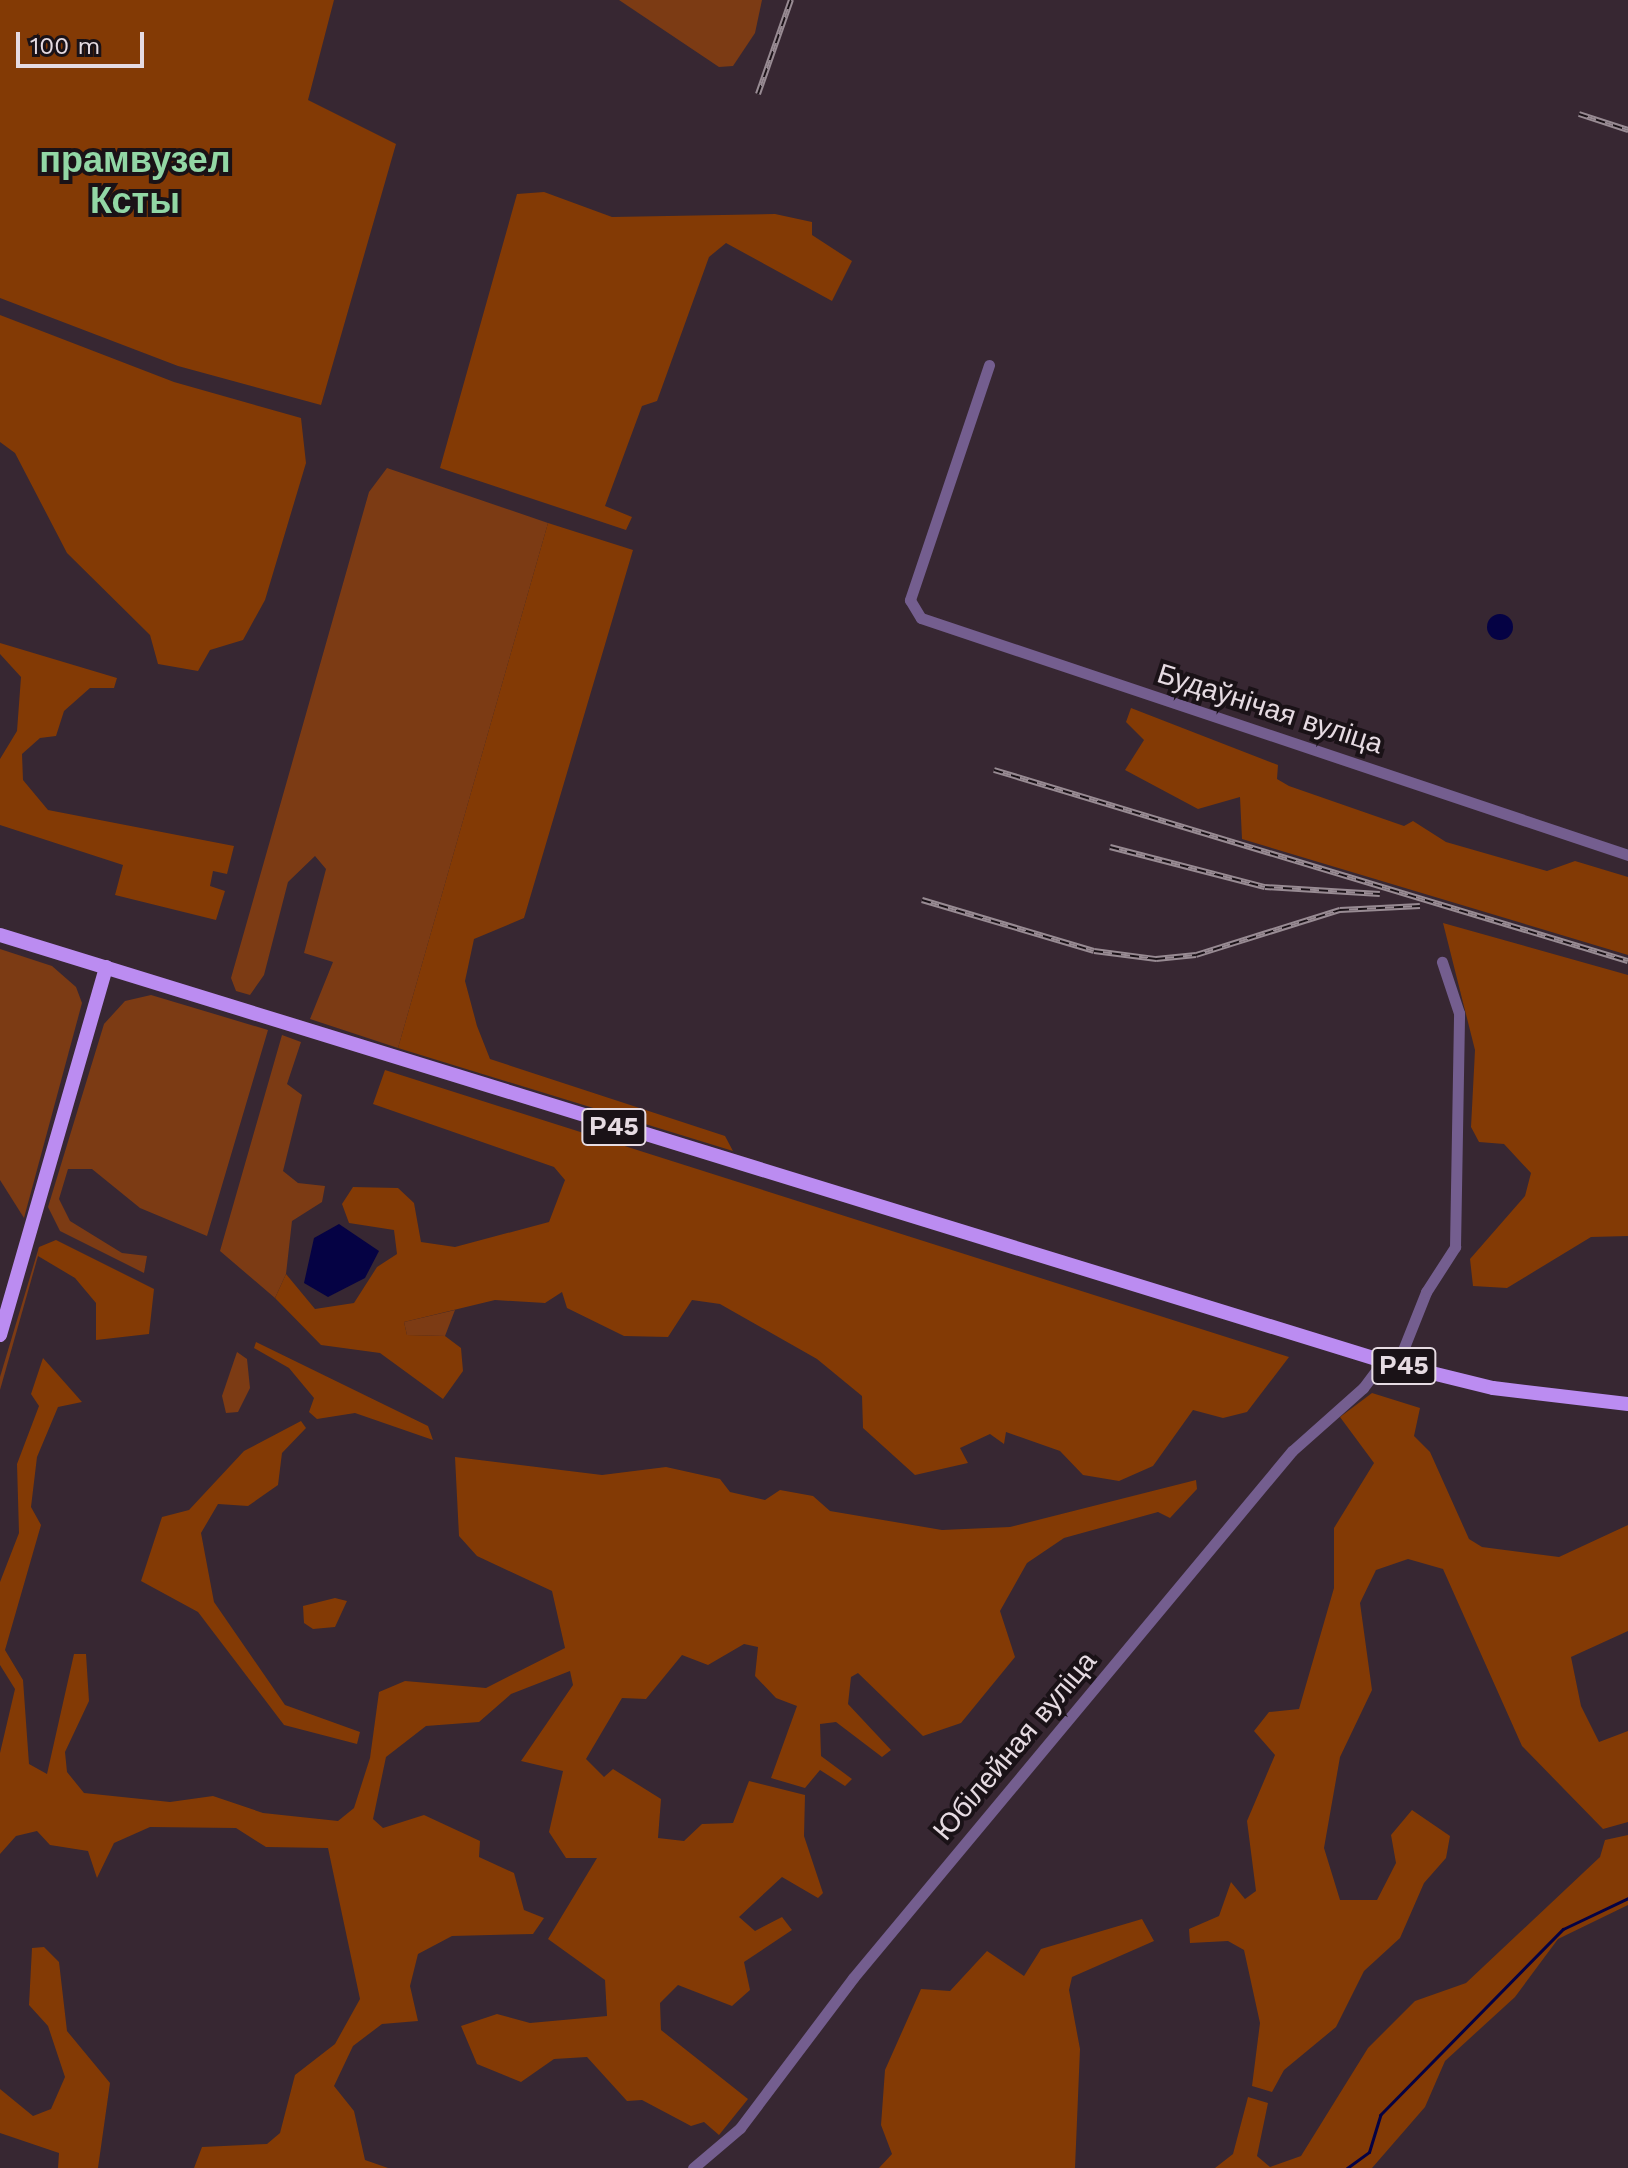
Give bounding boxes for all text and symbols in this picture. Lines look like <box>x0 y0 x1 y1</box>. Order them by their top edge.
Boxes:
scale bar <box>20 16 148 66</box>
text: 100 m <box>30 32 100 60</box>
district label: прамвузел Ксты <box>39 138 231 223</box>
street label: Будаўнічая вуліца <box>1153 657 1387 761</box>
road number: Р45 <box>580 1105 648 1149</box>
road number: Р45 <box>1370 1344 1438 1388</box>
street label: Юбілейная вуліца <box>926 1645 1104 1847</box>

